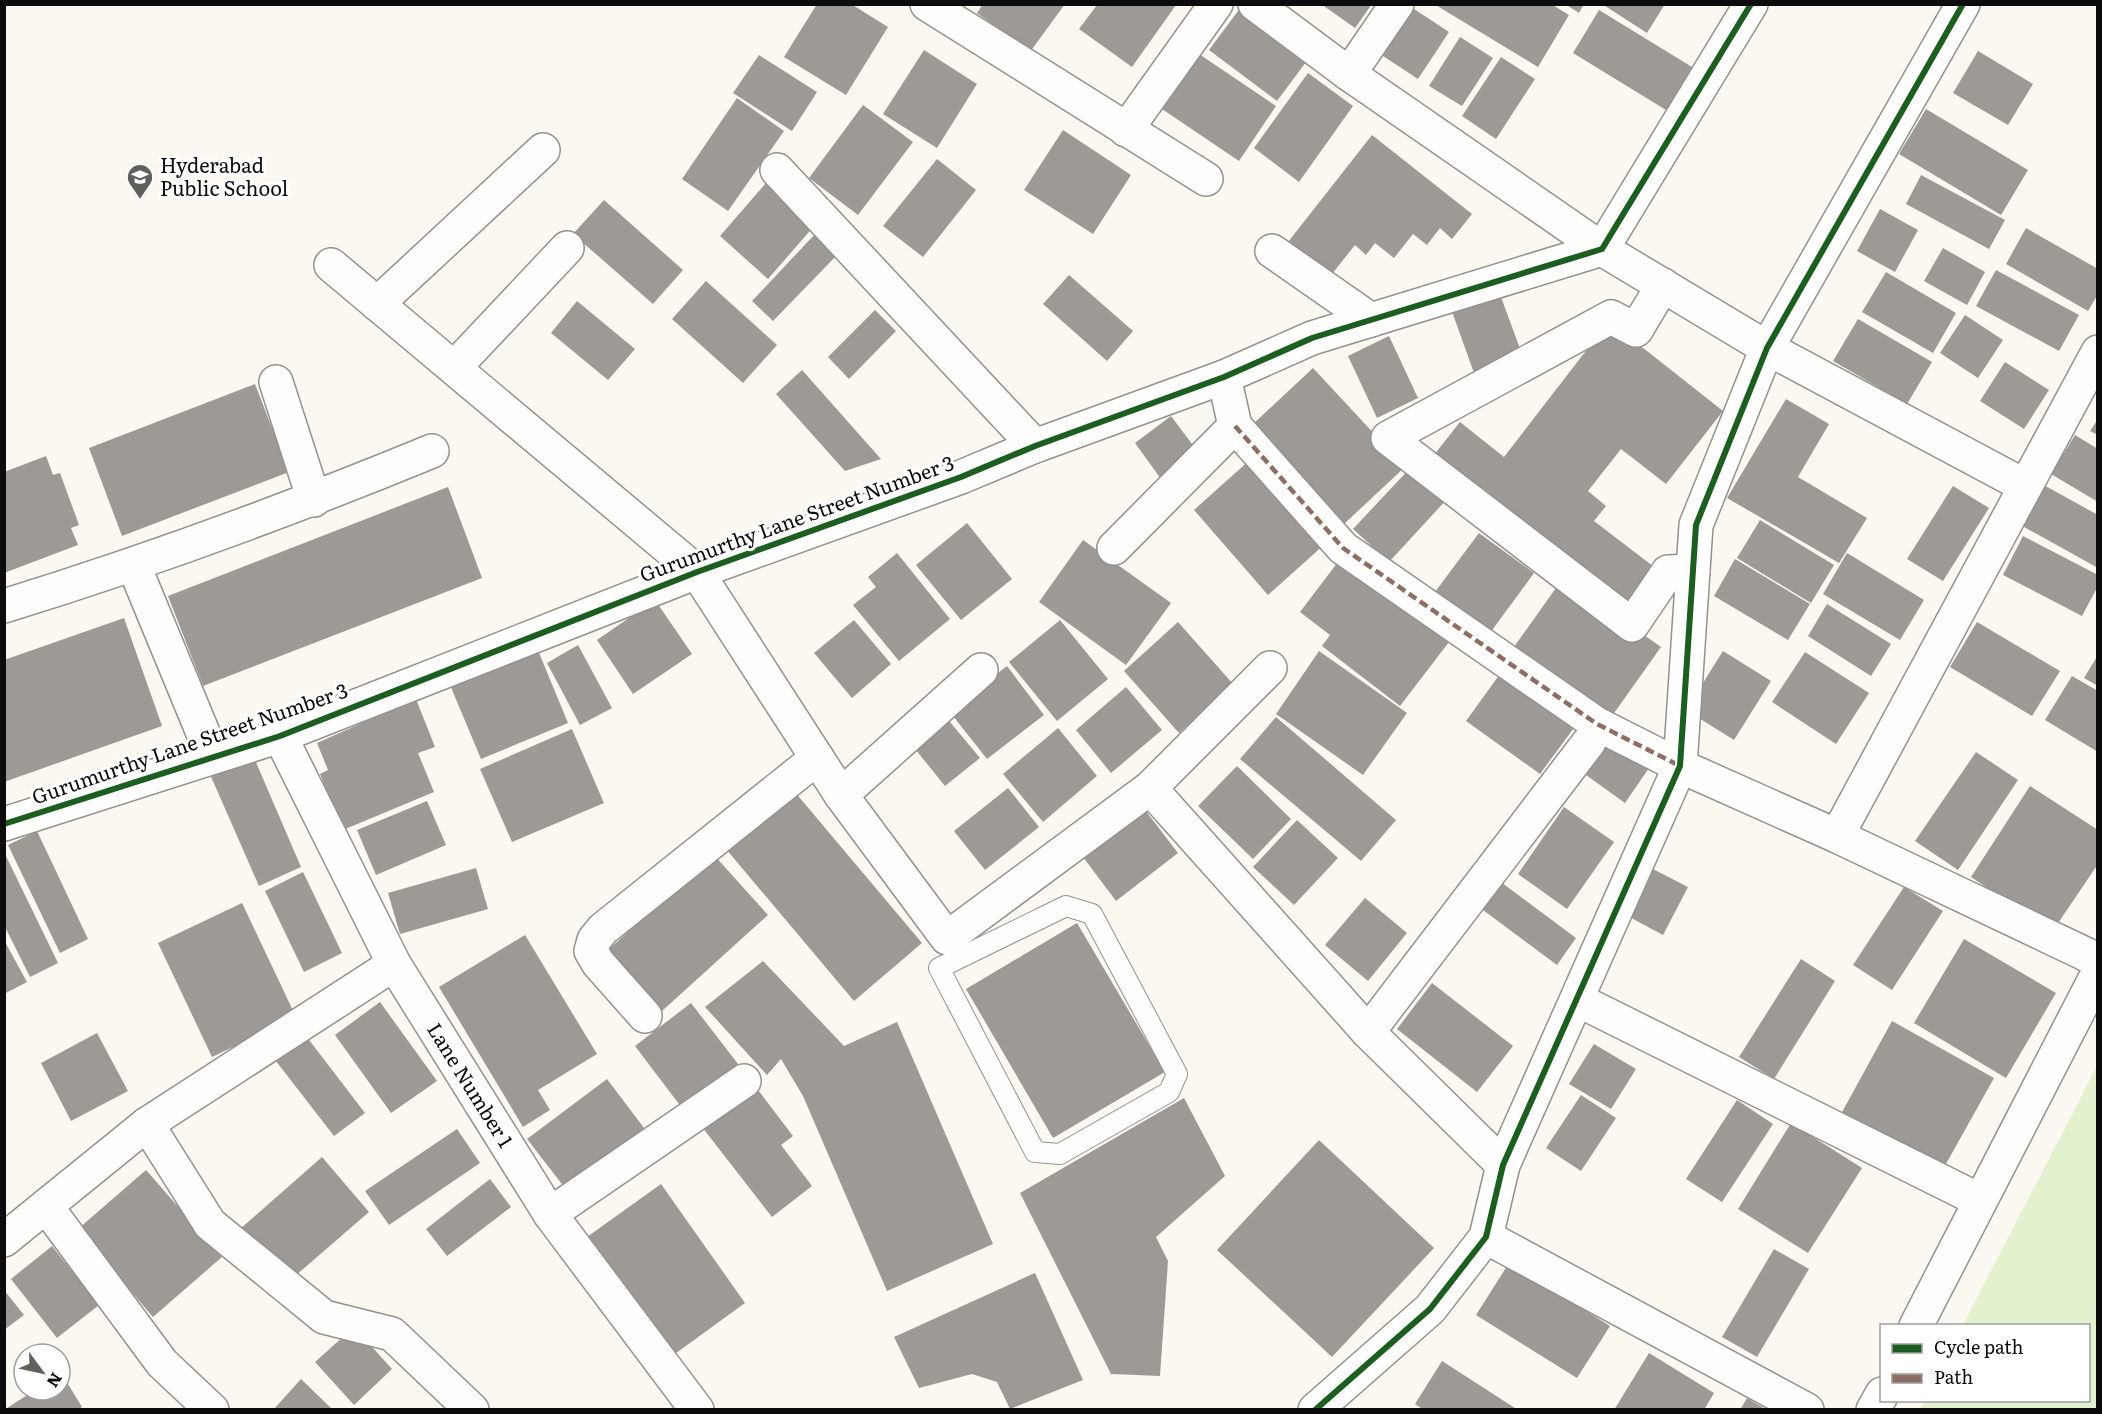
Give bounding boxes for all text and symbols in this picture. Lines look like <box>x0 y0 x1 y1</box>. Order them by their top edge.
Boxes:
place label: Hyderabad Public School <box>160 149 289 202</box>
school or university icon: Hyderabad Public School <box>125 162 155 200</box>
street label: Gurumurthy Lane Street Number 3 <box>635 446 958 588</box>
street label: Gurumurthy Lane Street Number 3 <box>27 674 352 810</box>
street label: Lane Number 1 <box>421 1016 522 1153</box>
legend <box>1880 1324 2090 1402</box>
text: Cycle path <box>1934 1333 2023 1360</box>
north arrow <box>12 1342 72 1402</box>
text: Path <box>1934 1363 1973 1390</box>
text: N <box>42 1369 69 1393</box>

